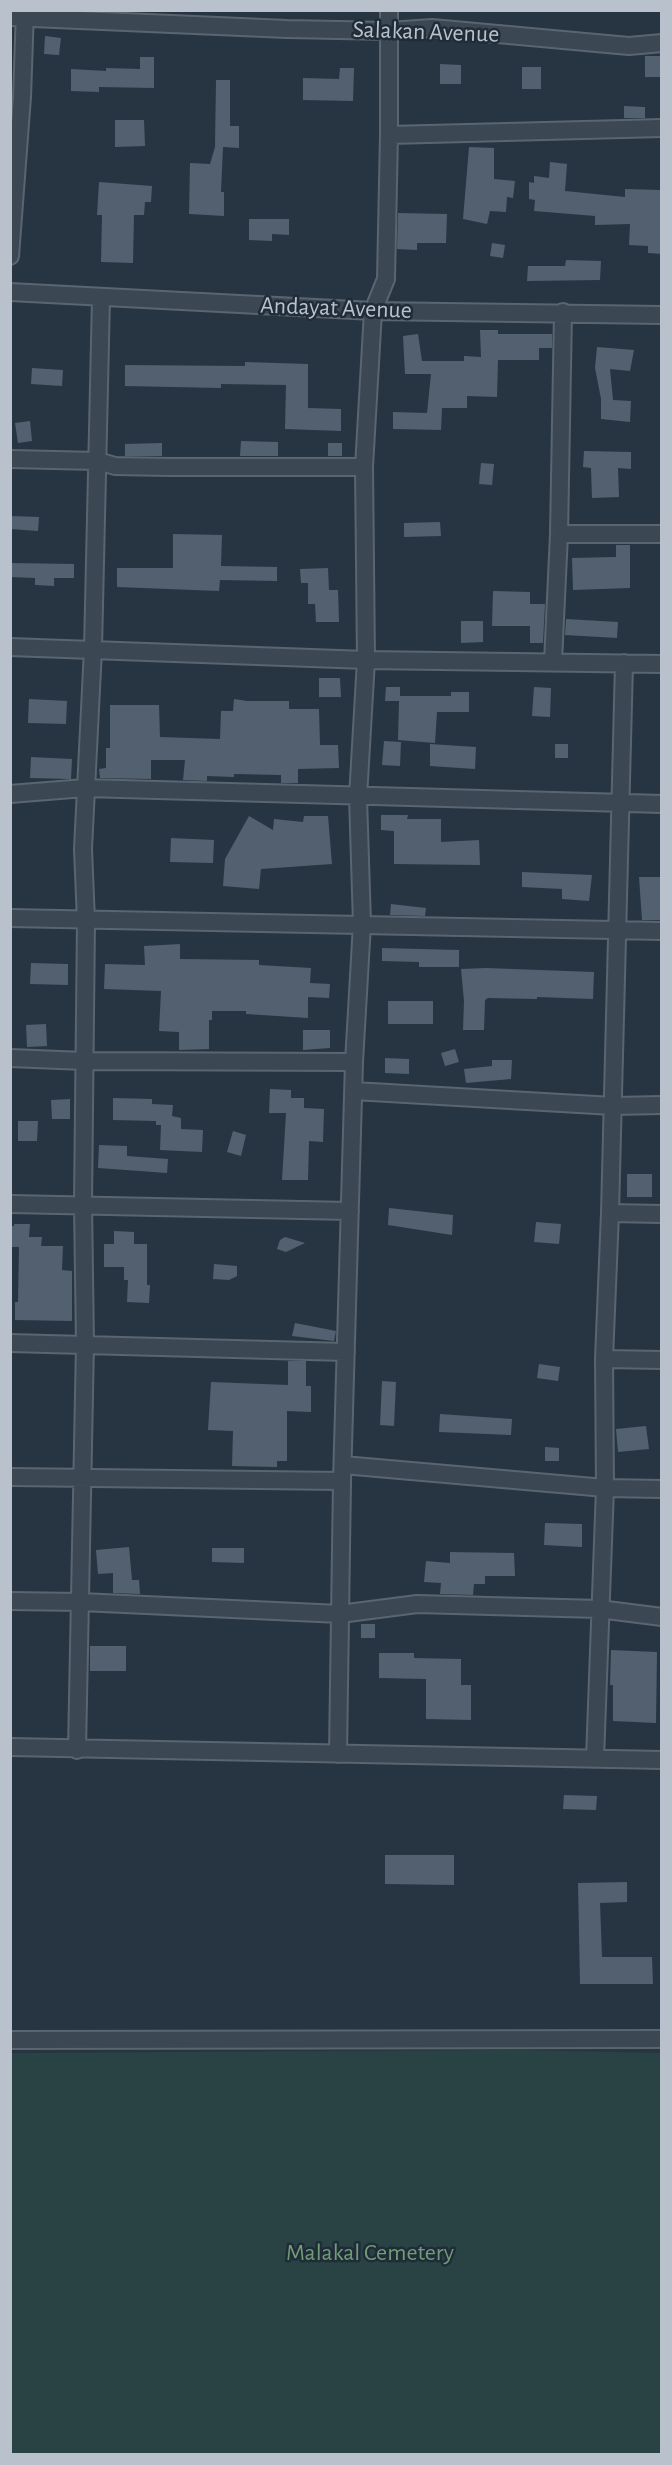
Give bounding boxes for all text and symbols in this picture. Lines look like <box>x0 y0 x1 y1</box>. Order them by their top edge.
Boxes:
street label: Salakan Avenue <box>352 15 500 49</box>
street label: Andayat Avenue <box>260 291 412 325</box>
park label: Malakal Cemetery <box>286 2239 454 2267</box>

